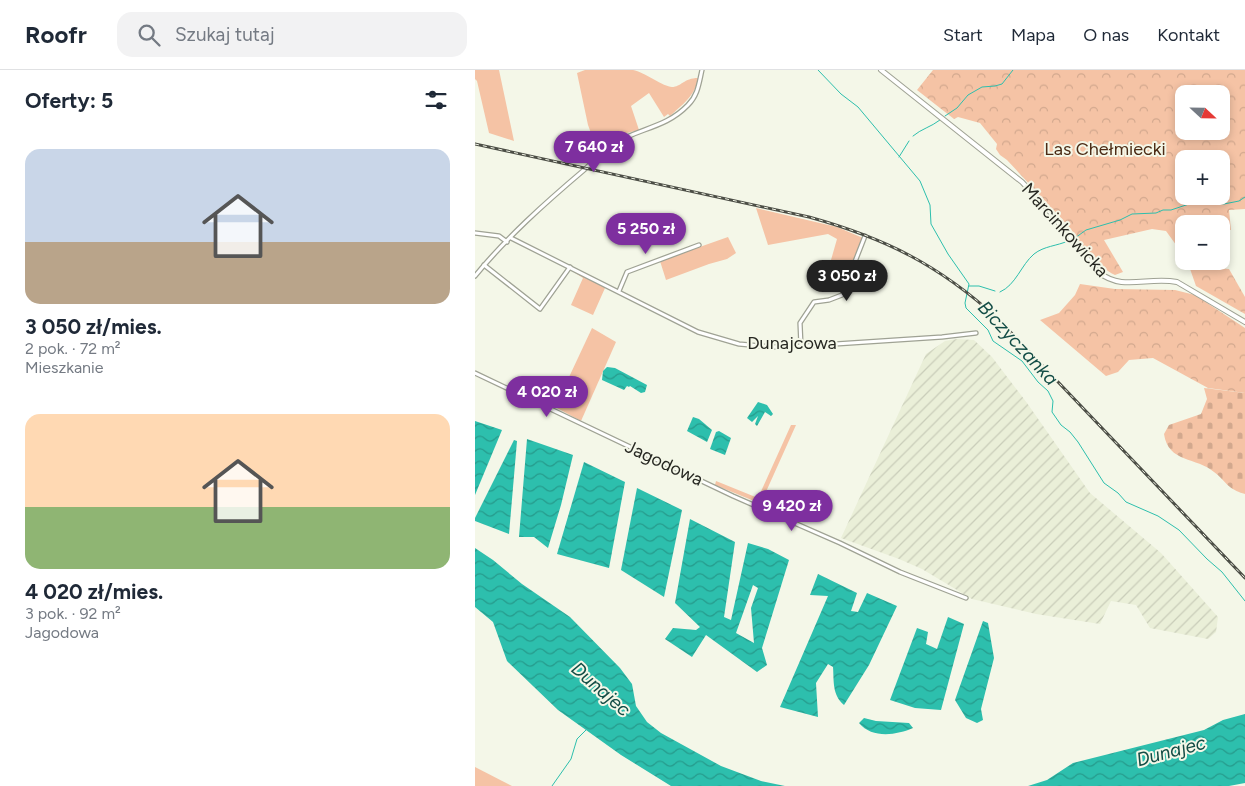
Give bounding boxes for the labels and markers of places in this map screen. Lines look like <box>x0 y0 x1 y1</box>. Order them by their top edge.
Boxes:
pin: 7 640 zł <box>542 131 646 173</box>
pin: 5 250 zł <box>594 212 698 255</box>
pin: 3 050 zł <box>795 260 899 302</box>
pin: 4 020 zł <box>495 376 599 418</box>
pin: 9 420 zł <box>740 490 844 532</box>

